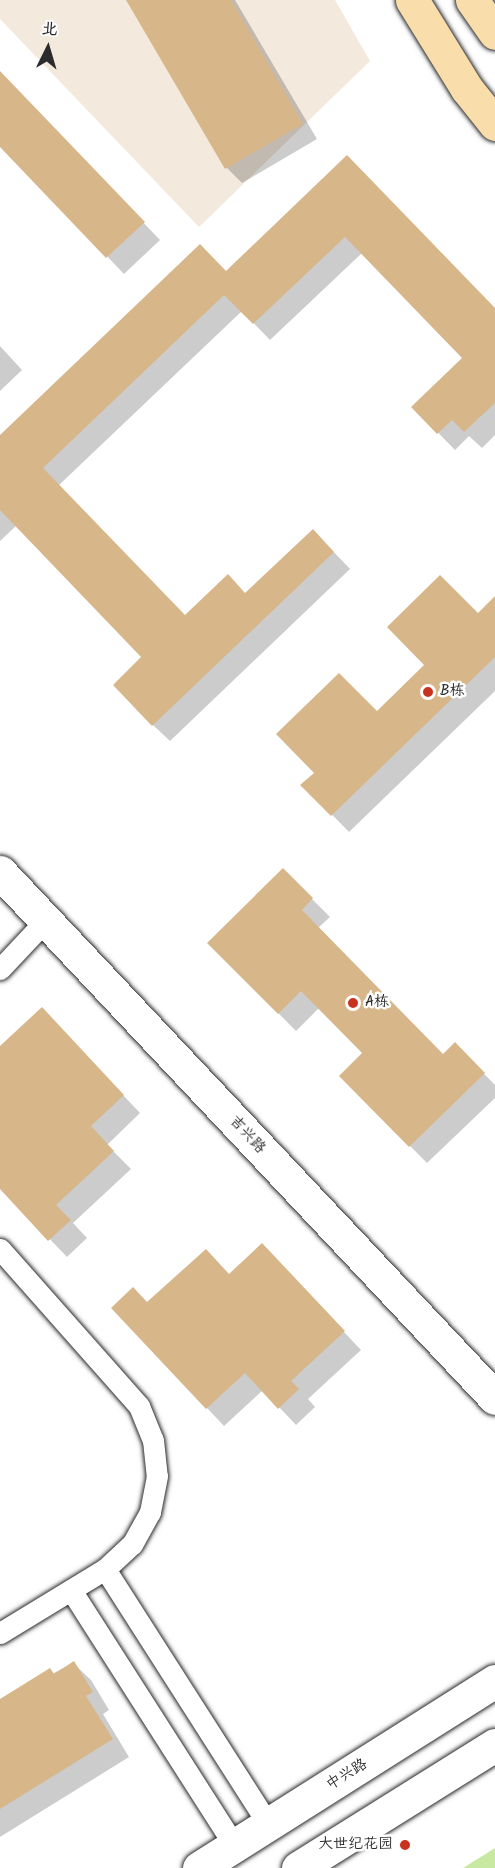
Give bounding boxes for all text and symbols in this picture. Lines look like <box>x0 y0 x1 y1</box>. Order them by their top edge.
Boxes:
text: 北 <box>41 16 59 43</box>
north arrow <box>18 18 78 78</box>
place label: B栋 <box>440 683 465 701</box>
marker: B栋 <box>421 685 435 699</box>
place label: A栋 <box>365 994 389 1012</box>
marker: A栋 <box>346 996 360 1010</box>
street label: 吉兴路 <box>225 1112 269 1158</box>
street label: 中兴路 <box>323 1755 371 1795</box>
place label: 大世纪花园 <box>318 1836 393 1854</box>
marker: 大世纪花园 <box>398 1838 412 1852</box>

